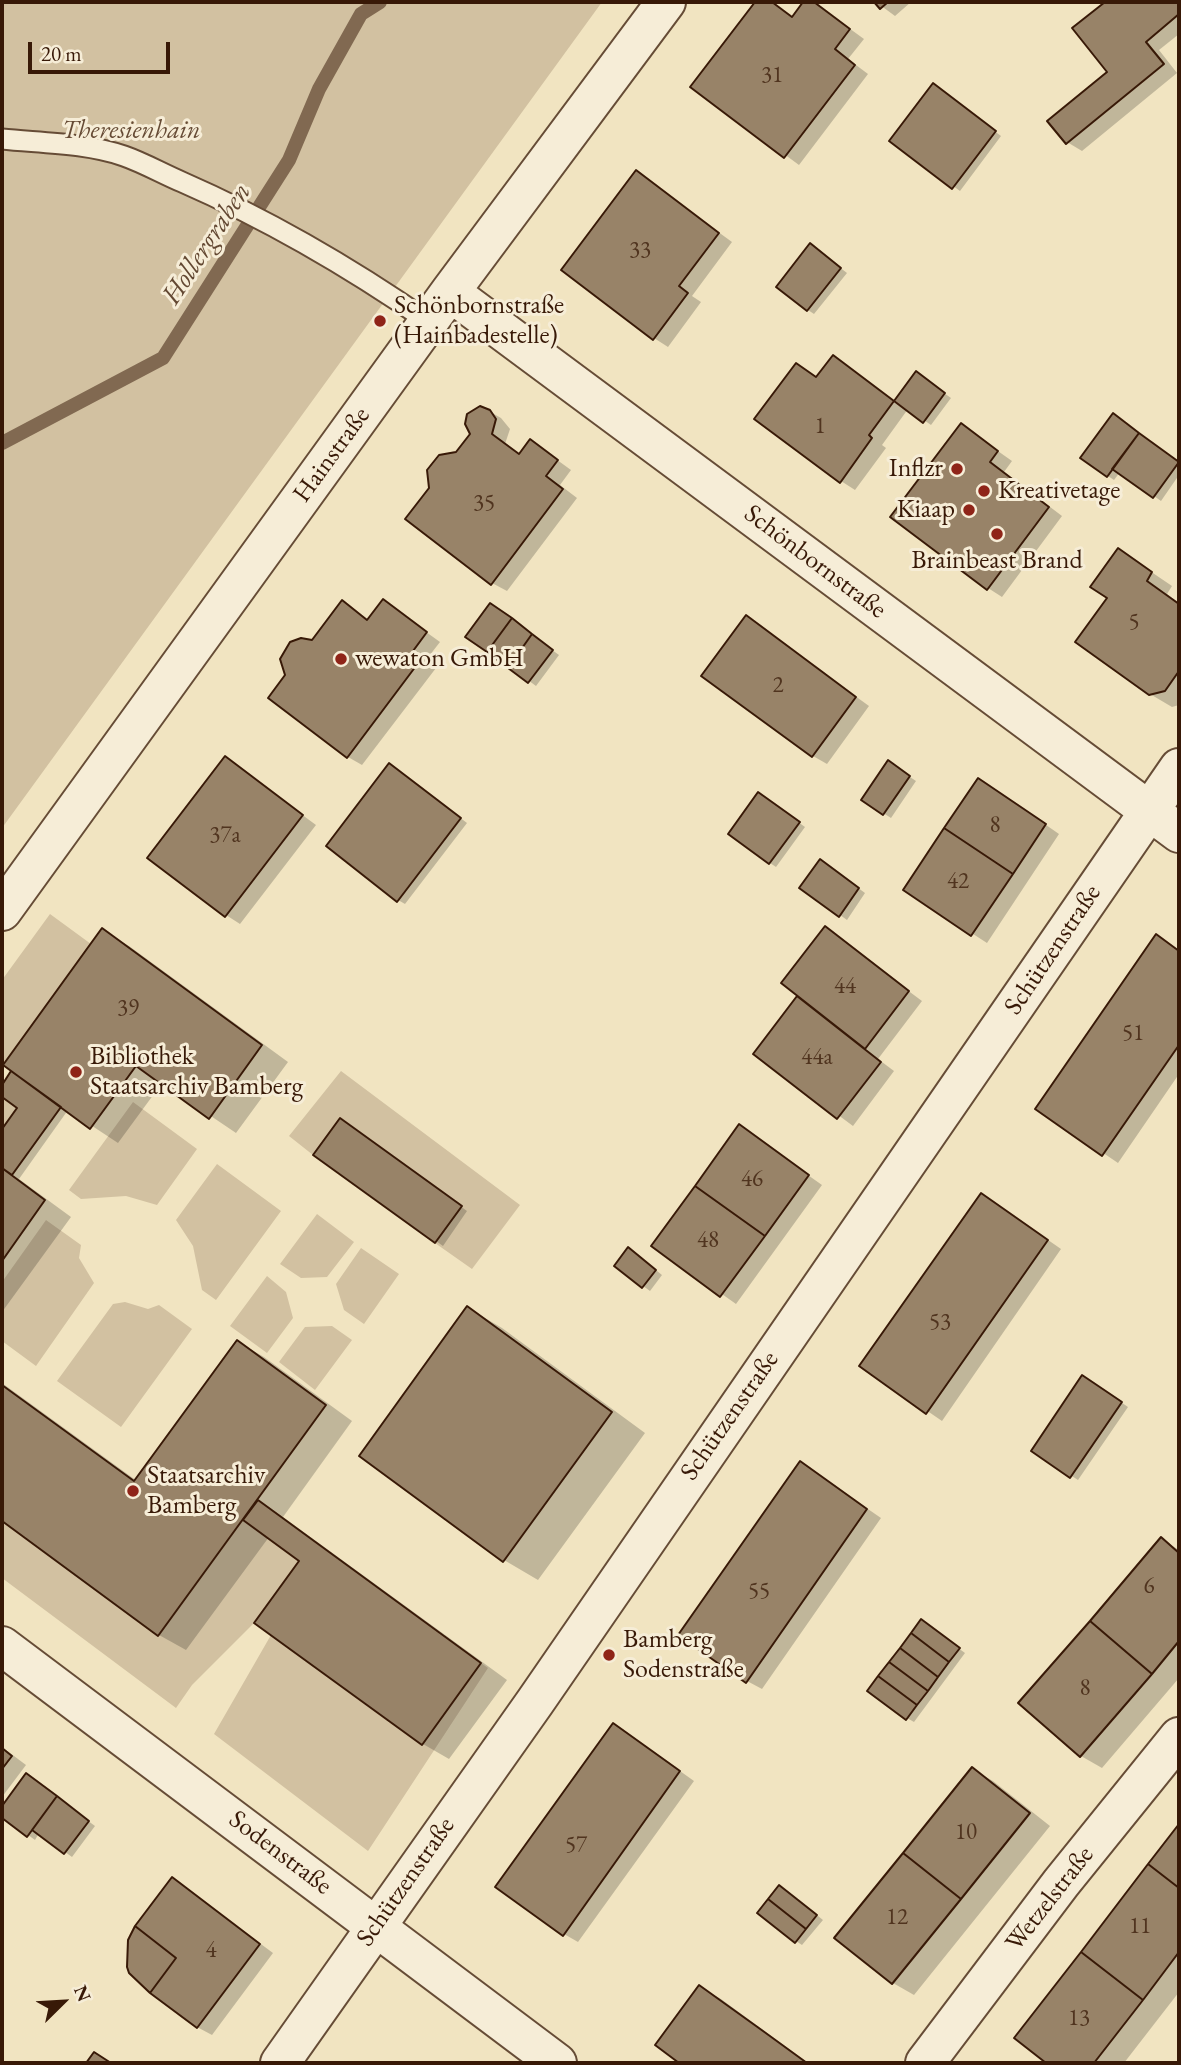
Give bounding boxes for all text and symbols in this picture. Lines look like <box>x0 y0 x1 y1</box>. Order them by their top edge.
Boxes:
scale bar <box>32 28 173 72</box>
text: 20 m <box>41 40 82 67</box>
house number: 31 <box>761 62 783 90</box>
park label: Theresienhain <box>62 115 200 147</box>
water label: Hollergraben <box>155 177 259 311</box>
house number: 33 <box>629 237 651 265</box>
place label: Schönbornstraße (Hainbadestelle) <box>394 290 564 352</box>
marker: Schönbornstraße (Hainbadestelle) <box>372 313 388 329</box>
street label: Hainstraße <box>287 401 377 509</box>
house number: 1 <box>814 413 826 441</box>
place label: Inflzr <box>889 453 943 485</box>
marker: Inflzr <box>949 461 965 477</box>
place label: Kreativetage <box>998 475 1120 507</box>
marker: Kreativetage <box>976 483 992 499</box>
house number: 35 <box>473 490 495 518</box>
place label: Kiaap <box>897 494 955 526</box>
street label: Schönbornstraße <box>738 498 892 626</box>
marker: Kiaap <box>961 502 977 518</box>
marker: Brainbeast Brand <box>989 526 1005 542</box>
place label: Brainbeast Brand <box>911 545 1083 577</box>
house number: 5 <box>1128 609 1140 637</box>
place label: wewaton GmbH <box>355 643 524 675</box>
marker: wewaton GmbH <box>333 651 349 667</box>
house number: 2 <box>772 672 784 700</box>
house number: 8 <box>989 812 1001 840</box>
house number: 37a <box>209 822 241 850</box>
house number: 42 <box>947 868 969 896</box>
street label: Schützenstraße <box>998 879 1108 1021</box>
house number: 44 <box>834 973 856 1001</box>
house number: 39 <box>117 995 139 1023</box>
house number: 51 <box>1122 1020 1144 1048</box>
place label: Bibliothek Staatsarchiv Bamberg <box>90 1041 303 1102</box>
house number: 44a <box>801 1044 833 1072</box>
marker: Bibliothek Staatsarchiv Bamberg <box>68 1064 84 1080</box>
house number: 46 <box>741 1166 763 1194</box>
house number: 48 <box>697 1227 719 1255</box>
house number: 53 <box>929 1309 951 1337</box>
street label: Schützenstraße <box>674 1345 786 1487</box>
place label: Staatsarchiv Bamberg <box>147 1460 265 1522</box>
marker: Staatsarchiv Bamberg <box>125 1483 141 1499</box>
house number: 6 <box>1143 1573 1155 1601</box>
house number: 55 <box>748 1578 770 1606</box>
place label: Bamberg Sodenstraße <box>623 1624 744 1686</box>
marker: Bamberg Sodenstraße <box>601 1647 617 1663</box>
house number: 8 <box>1079 1675 1091 1703</box>
street label: Sodenstraße <box>222 1804 338 1902</box>
street label: Schützenstraße <box>350 1811 462 1953</box>
house number: 10 <box>955 1819 977 1847</box>
house number: 57 <box>565 1832 587 1860</box>
street label: Wetzelstraße <box>999 1840 1101 1958</box>
house number: 12 <box>886 1904 908 1932</box>
house number: 11 <box>1129 1913 1151 1941</box>
house number: 4 <box>205 1937 217 1965</box>
north arrow <box>28 1967 98 2037</box>
text: N <box>68 1981 97 2005</box>
house number: 13 <box>1068 2005 1090 2033</box>

